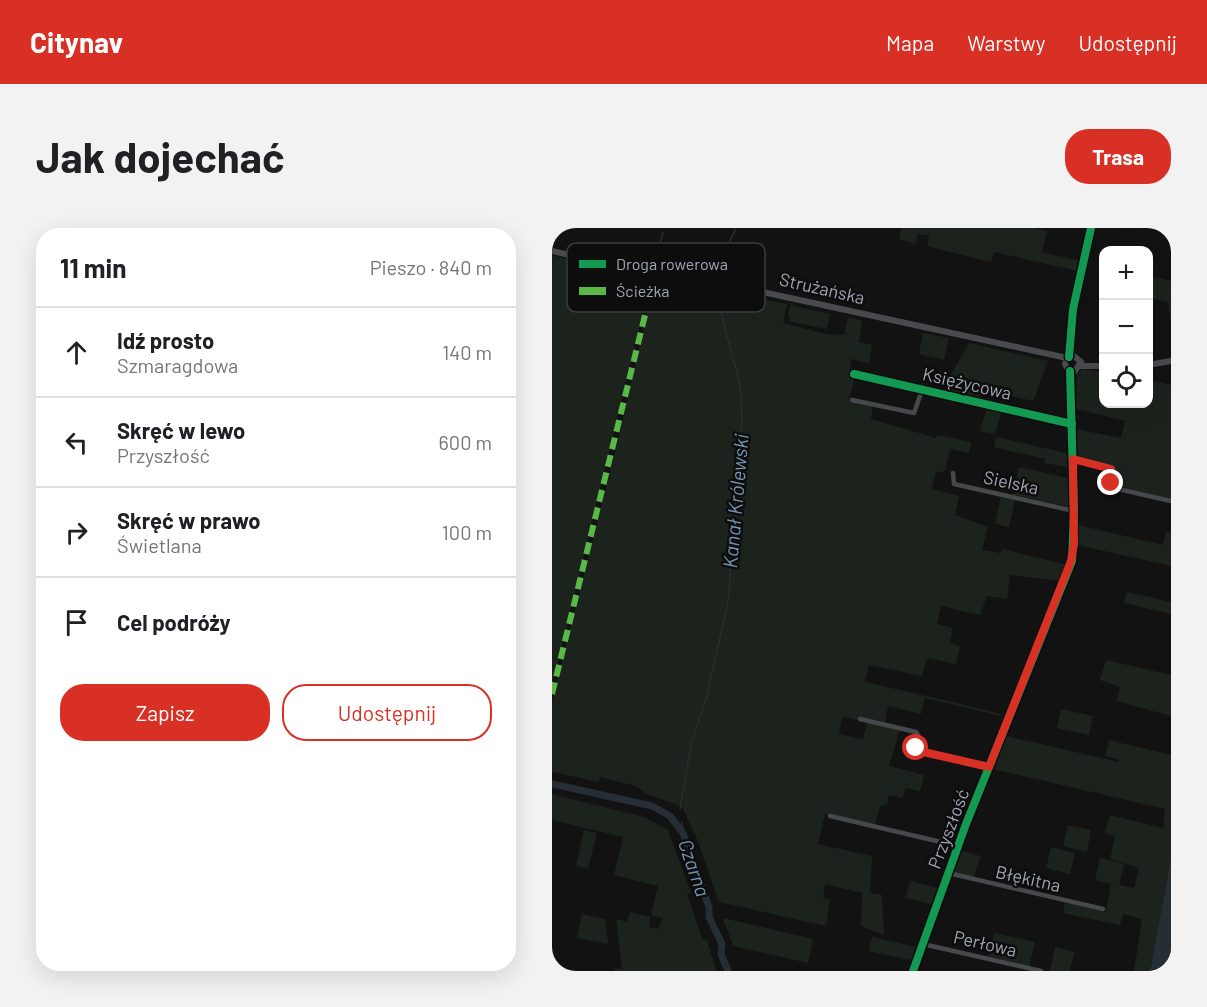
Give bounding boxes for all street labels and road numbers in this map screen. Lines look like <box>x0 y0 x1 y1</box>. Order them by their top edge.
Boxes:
street label: Strużańska <box>777 268 867 309</box>
street label: Księżycowa <box>921 362 1014 404</box>
street label: Sielska <box>982 465 1041 499</box>
street label: Przyszłość <box>923 786 973 872</box>
street label: Błękitna <box>994 860 1063 896</box>
street label: Perłowa <box>952 925 1019 961</box>

